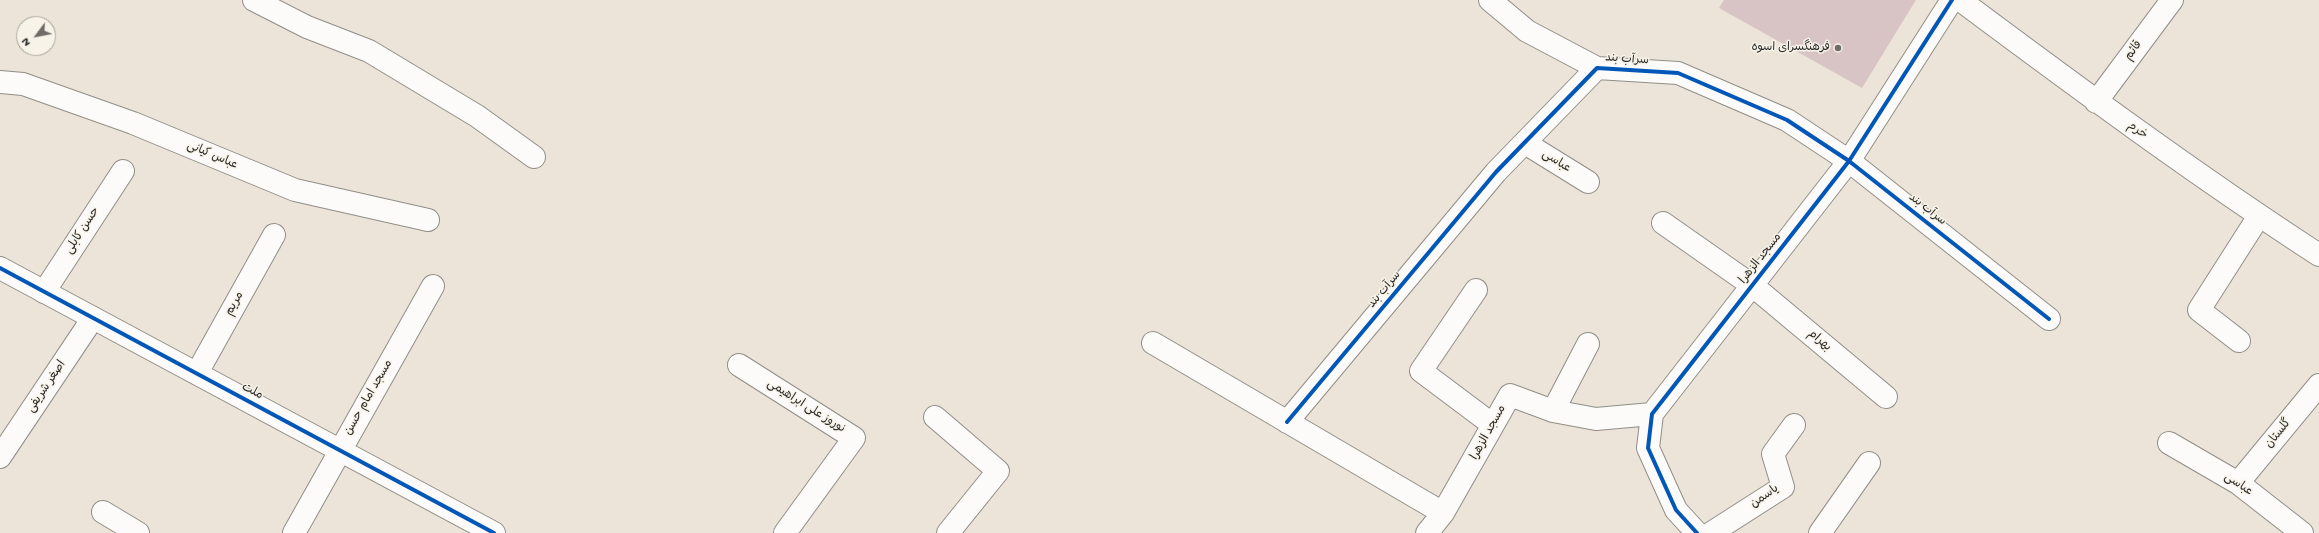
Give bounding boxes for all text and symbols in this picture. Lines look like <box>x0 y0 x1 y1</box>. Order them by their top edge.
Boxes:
north arrow <box>16 16 56 56</box>
text: N <box>20 36 34 48</box>
street label: قائم <box>2122 38 2146 64</box>
place label: فرهنگسرای اسوه <box>1751 41 1830 55</box>
marker: فرهنگسرای اسوه <box>1833 43 1843 53</box>
street label: سرآب بند <box>1605 51 1649 69</box>
street label: خرم <box>2124 119 2150 143</box>
street label: عباس کیانی <box>185 139 239 173</box>
street label: عباسی <box>1539 148 1573 176</box>
street label: سرآب بند <box>1905 191 1949 229</box>
street label: حسن کابلی <box>63 205 103 257</box>
street label: مسجد الزهرا <box>1737 231 1785 287</box>
street label: سرآب بند <box>1365 269 1405 311</box>
street label: مریم <box>223 289 247 319</box>
street label: بهرام <box>1804 327 1834 355</box>
street label: اصغر شریفی <box>24 358 70 416</box>
street label: مسجد امام حسن <box>342 358 396 438</box>
street label: نوروز علی ابراهیمی <box>764 377 848 437</box>
street label: ملت <box>239 380 265 404</box>
street label: مسجد الزهرا <box>1468 403 1510 463</box>
street label: گلستان <box>2263 416 2295 452</box>
street label: عباسی <box>2221 470 2255 500</box>
street label: یاسمن <box>1748 482 1782 512</box>

